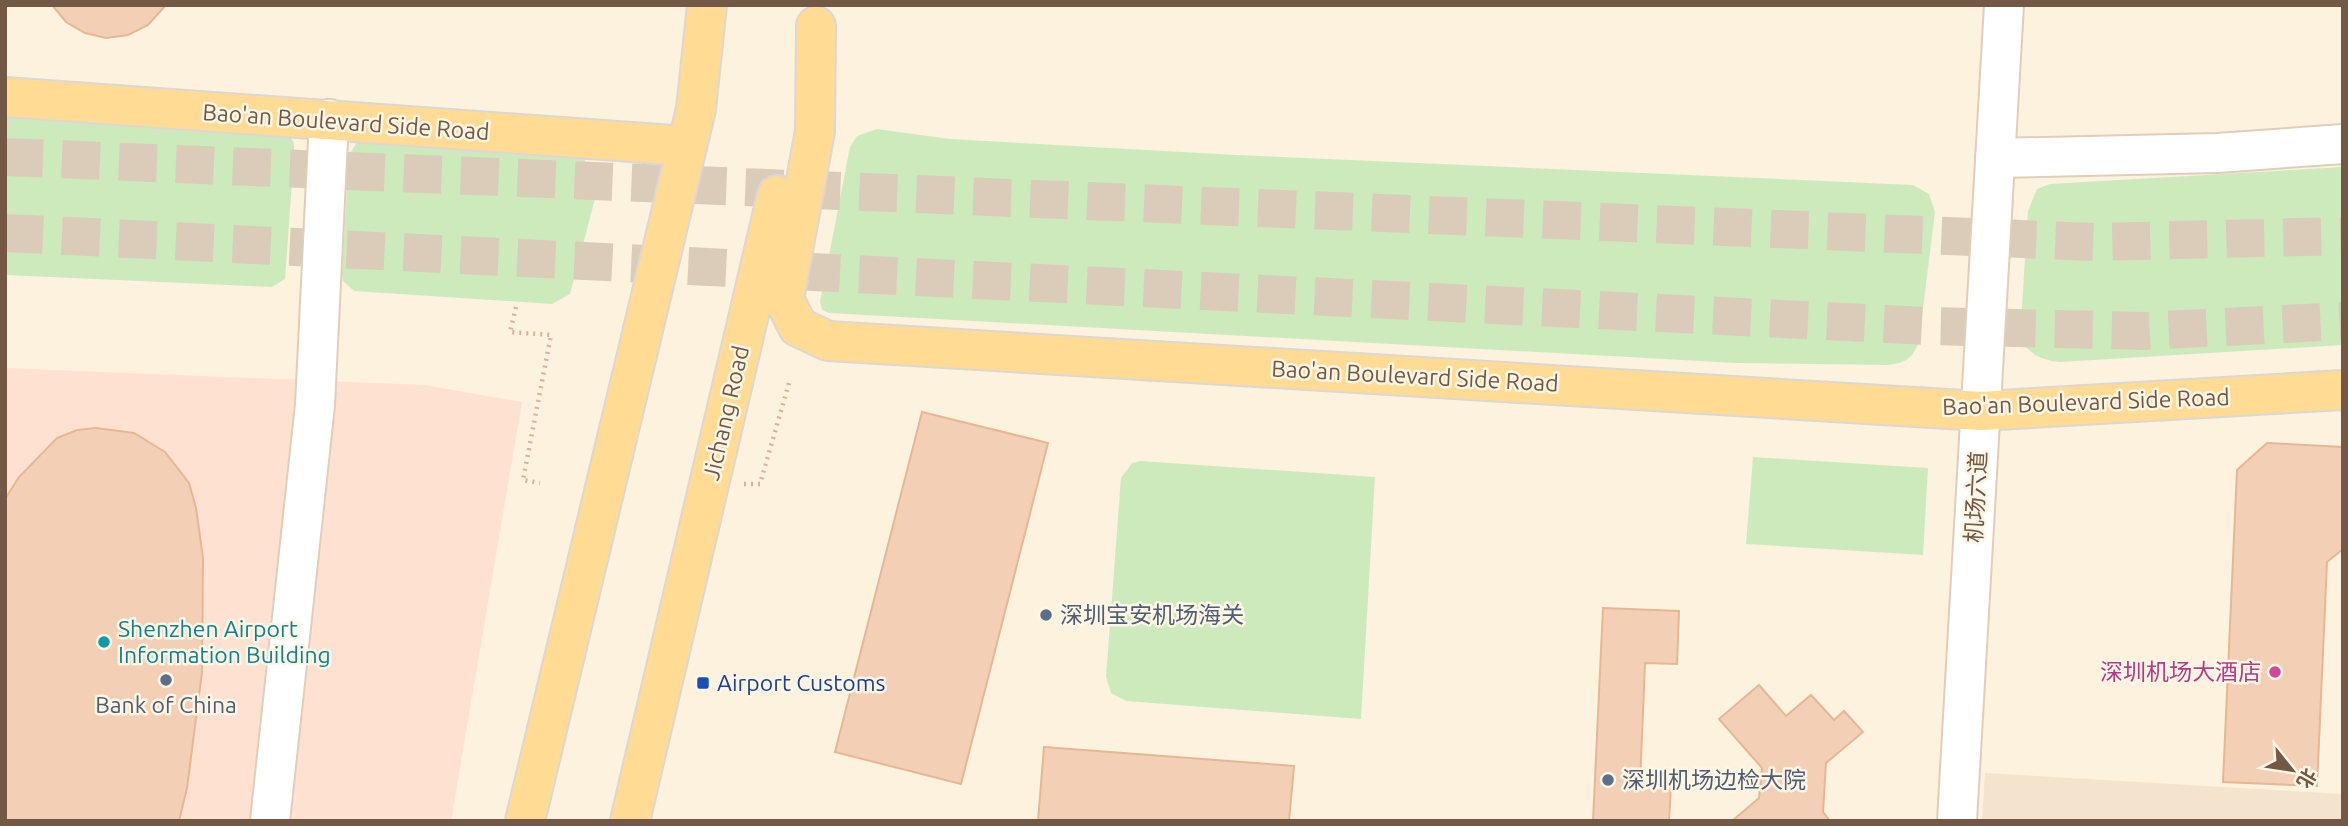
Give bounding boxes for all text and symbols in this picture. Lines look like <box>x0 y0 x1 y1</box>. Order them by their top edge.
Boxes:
street label: Bao'an Boulevard Side Road <box>202 99 490 144</box>
street label: Jichang Road <box>698 343 753 483</box>
street label: Bao'an Boulevard Side Road <box>1271 355 1559 396</box>
street label: Bao'an Boulevard Side Road <box>1942 384 2230 419</box>
street label: 机场六道 <box>1961 450 1990 544</box>
place label: 深圳宝安机场海关 <box>1060 602 1244 627</box>
marker: 深圳宝安机场海关 <box>1038 607 1054 623</box>
place label: Shenzhen Airport Information Building <box>118 616 331 667</box>
marker: Shenzhen Airport Information Building <box>96 634 112 650</box>
place label: 深圳机场大酒店 <box>2100 659 2261 684</box>
marker: 深圳机场大酒店 <box>2267 664 2283 680</box>
place label: Airport Customs <box>717 670 885 695</box>
marker: Bank of China <box>158 672 174 688</box>
marker: Airport Customs <box>695 675 711 691</box>
place label: Bank of China <box>95 692 237 717</box>
north arrow <box>2257 735 2327 805</box>
text: 北 <box>2292 765 2321 792</box>
place label: 深圳机场边检大院 <box>1622 767 1806 792</box>
marker: 深圳机场边检大院 <box>1600 772 1616 788</box>

